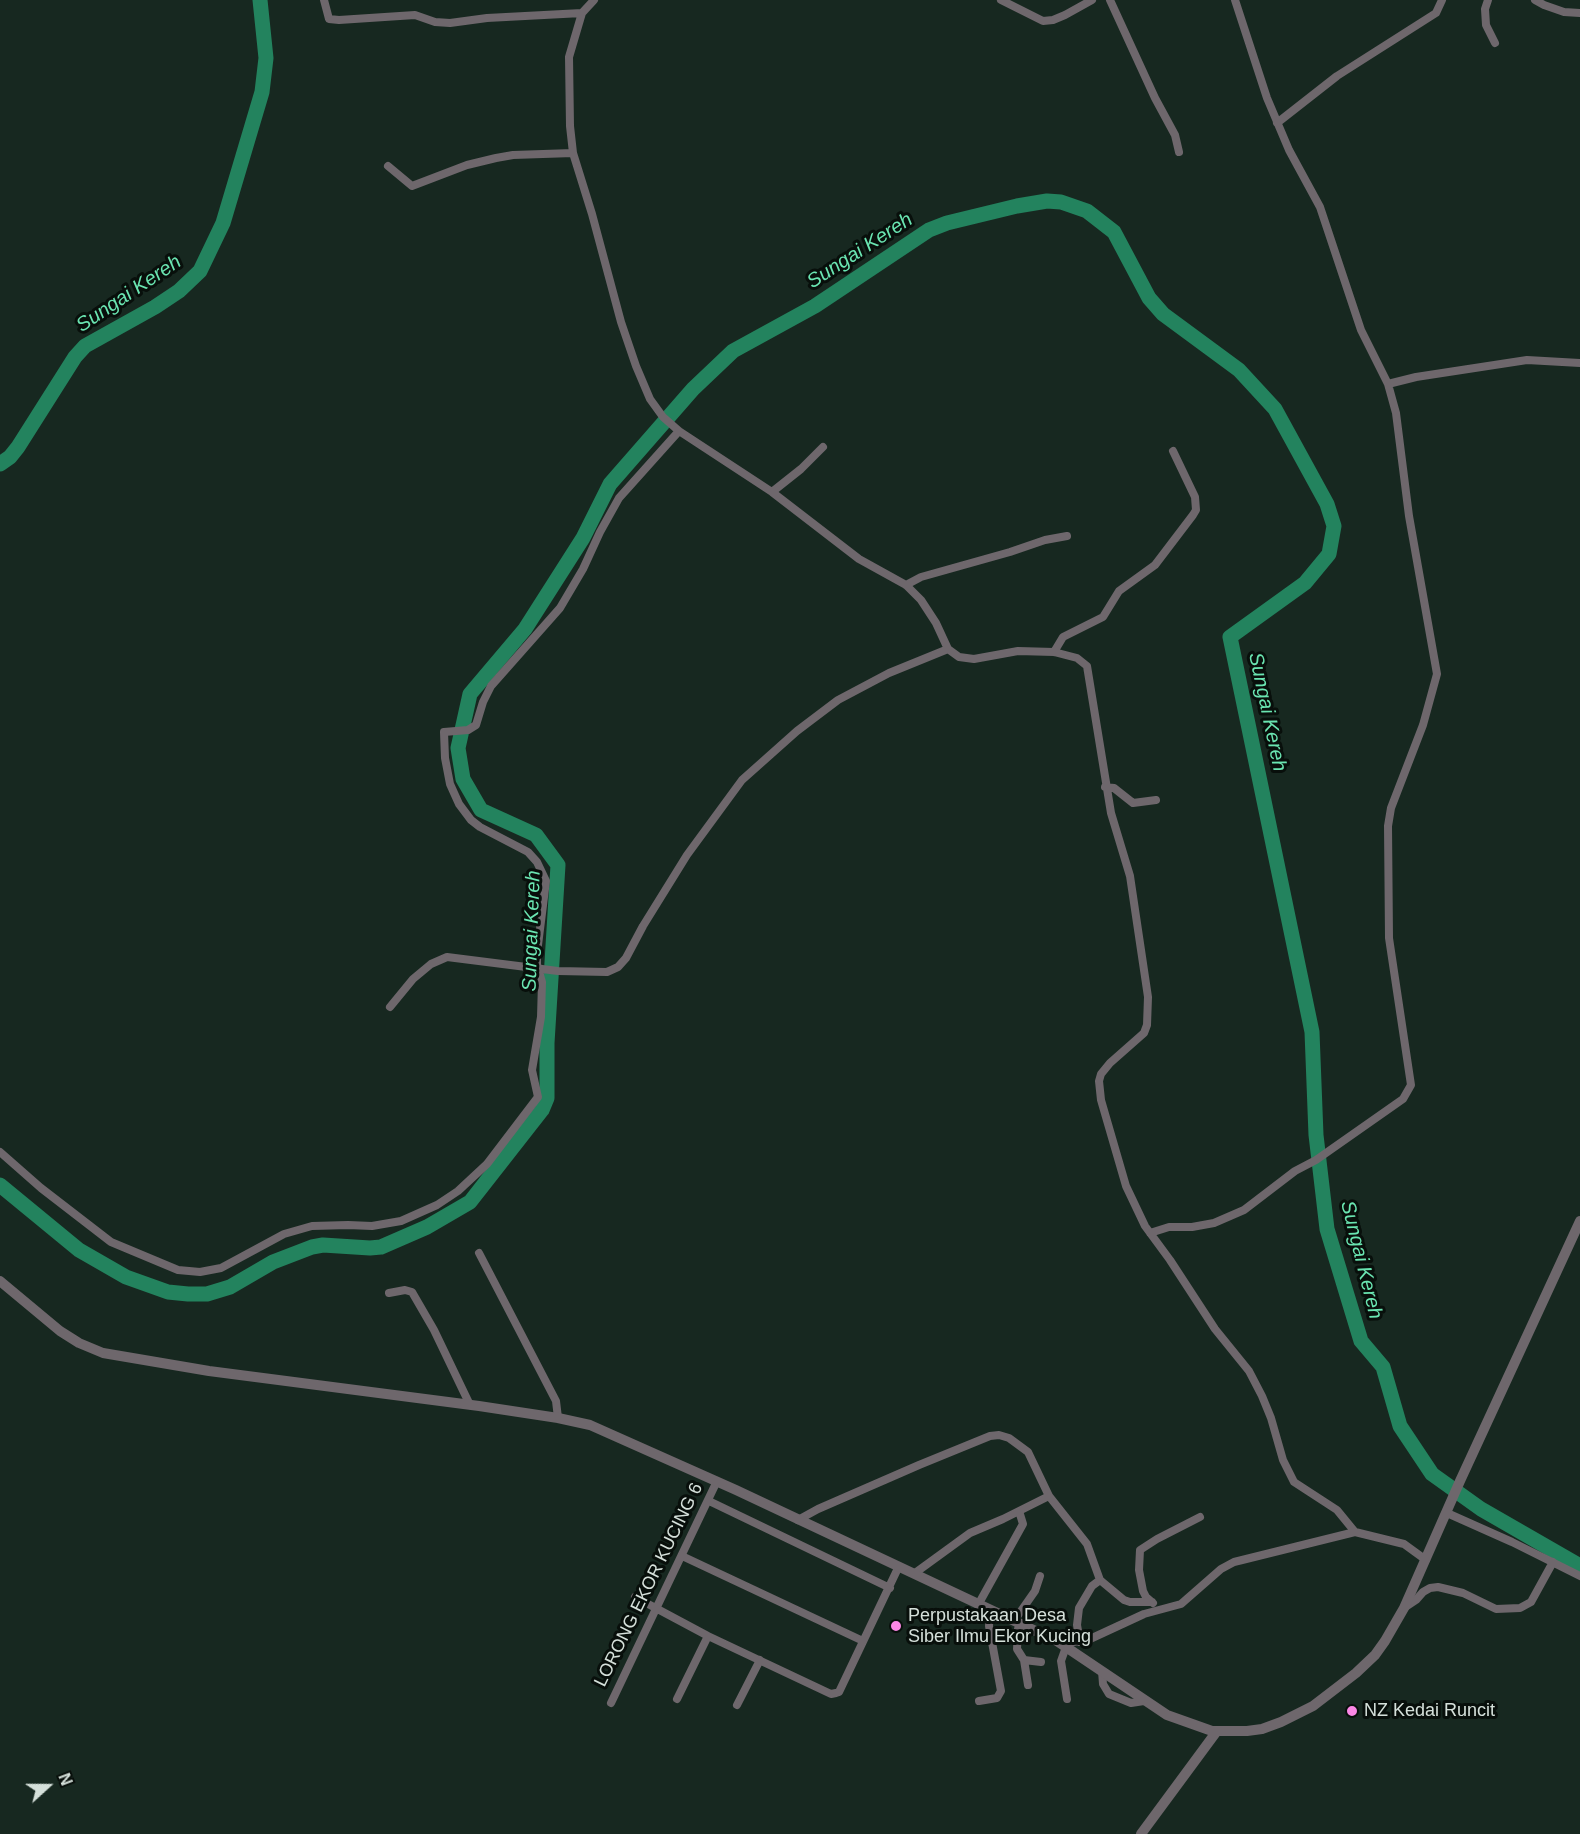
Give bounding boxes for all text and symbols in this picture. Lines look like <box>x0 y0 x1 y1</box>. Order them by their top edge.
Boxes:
water label: Sungai Kereh <box>803 208 917 294</box>
water label: Sungai Kereh <box>72 250 186 338</box>
water label: Sungai Kereh <box>1243 650 1291 774</box>
water label: Sungai Kereh <box>518 870 546 992</box>
water label: Sungai Kereh <box>1335 1198 1387 1322</box>
street label: LORONG EKOR KUCING 6 <box>590 1480 708 1690</box>
place label: Perpustakaan Desa Siber Ilmu Ekor Kucing <box>908 1605 1091 1648</box>
marker: Perpustakaan Desa Siber Ilmu Ekor Kucing <box>889 1619 903 1633</box>
place label: NZ Kedai Runcit <box>1364 1700 1495 1722</box>
marker: NZ Kedai Runcit <box>1345 1704 1359 1718</box>
north arrow <box>18 1756 78 1816</box>
text: N <box>55 1771 75 1788</box>

